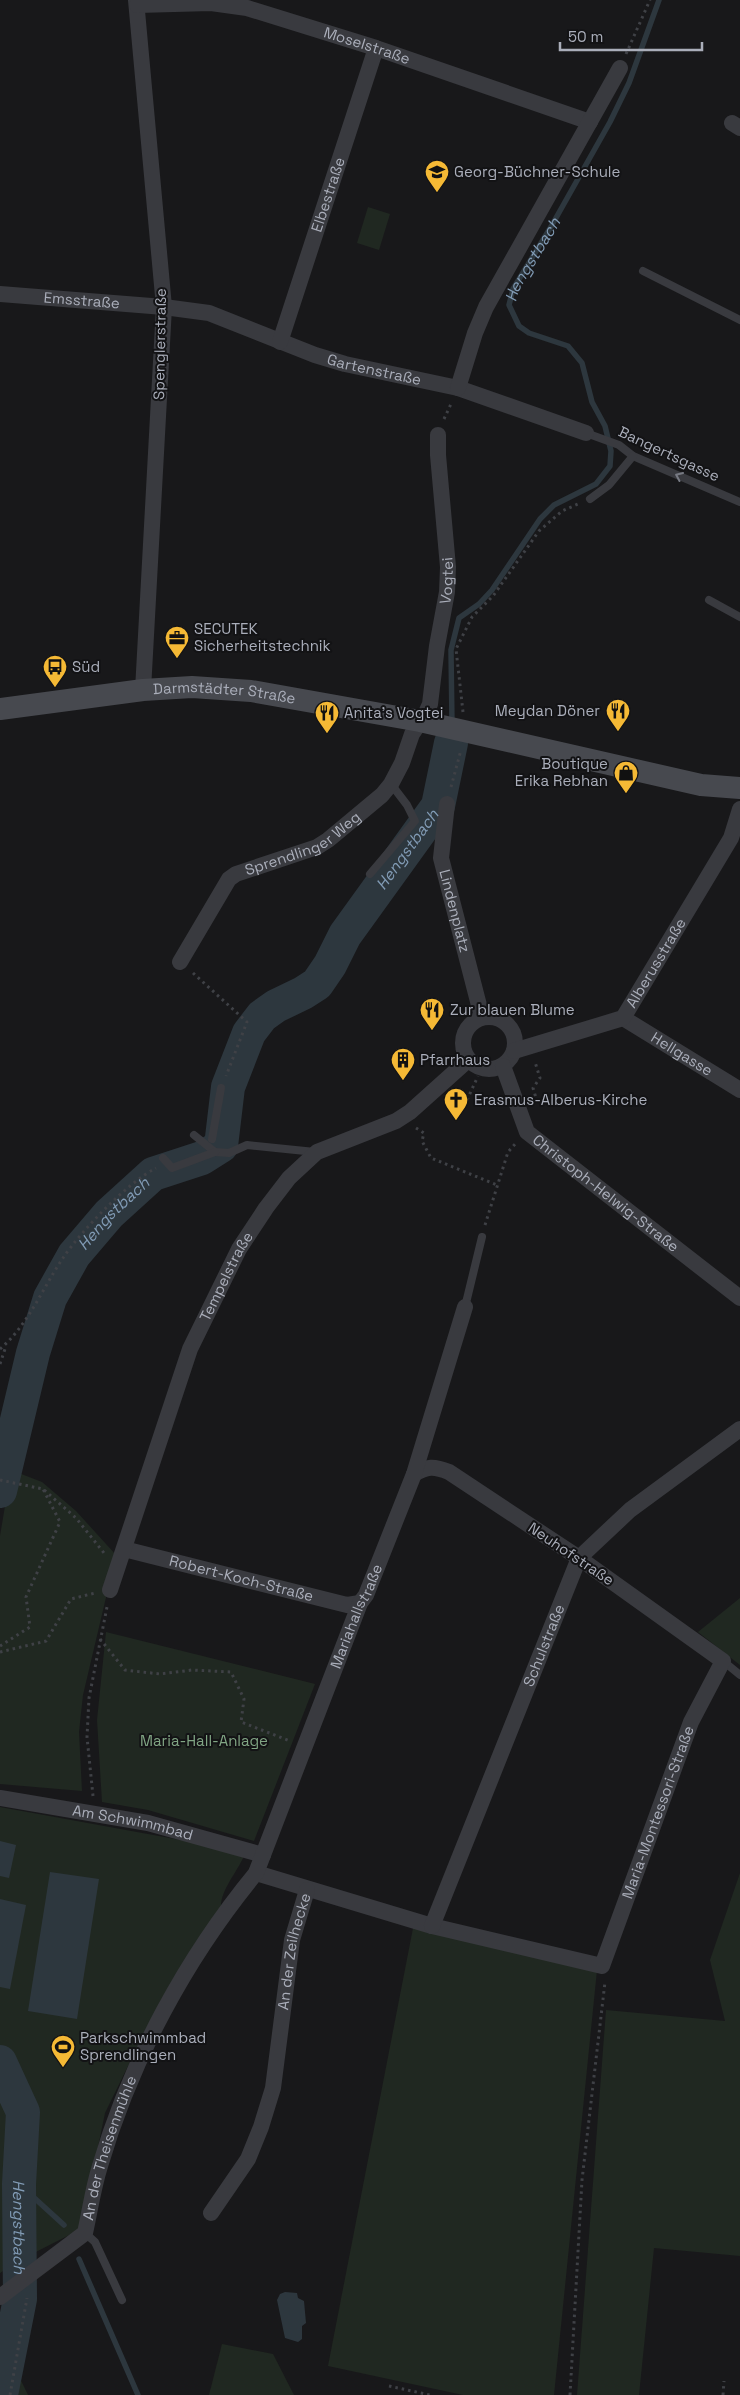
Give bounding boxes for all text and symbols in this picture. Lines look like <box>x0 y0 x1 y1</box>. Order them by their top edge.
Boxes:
scale bar <box>560 20 702 52</box>
street label: Moselstraße <box>321 22 413 68</box>
text: 50 m <box>568 27 603 46</box>
street label: Elbestraße <box>307 155 349 234</box>
school or university icon: Georg-Büchner-Schule <box>424 159 450 193</box>
place label: Georg-Büchner-Schule <box>454 162 620 181</box>
water label: Hengstbach <box>500 213 566 304</box>
street label: Emsstraße <box>43 287 121 312</box>
street label: Spenglerstraße <box>149 288 170 400</box>
street label: Gartenstraße <box>325 349 423 389</box>
street label: Bangertsgasse <box>616 422 723 485</box>
one-way arrow <box>675 471 684 482</box>
street label: Vogtei <box>435 557 457 606</box>
place label: SECUTEK Sicherheitstechnik <box>194 619 331 655</box>
office icon: SECUTEK Sicherheitstechnik <box>164 625 190 659</box>
bus stop icon: Süd <box>42 654 68 688</box>
place label: Süd <box>72 657 100 676</box>
street label: Darmstädter Straße <box>152 677 297 708</box>
restaurant icon: Meydan Döner <box>605 698 631 732</box>
restaurant icon: Anita's Vogtei <box>314 700 340 734</box>
place label: Meydan Döner <box>495 701 600 720</box>
place label: Anita's Vogtei <box>344 703 443 722</box>
place label: Boutique Erika Rebhan <box>515 754 608 790</box>
shop icon: Boutique Erika Rebhan <box>613 760 639 794</box>
water label: Hengstbach <box>371 804 444 894</box>
street label: Sprendlinger Weg <box>242 807 364 879</box>
street label: Lindenplatz <box>435 867 475 954</box>
street label: Alberusstraße <box>621 914 690 1011</box>
restaurant icon: Zur blauen Blume <box>419 997 445 1031</box>
place label: Zur blauen Blume <box>450 1000 575 1019</box>
street label: Hellgasse <box>648 1028 716 1080</box>
building icon: Pfarrhaus <box>390 1047 416 1081</box>
place label: Pfarrhaus <box>420 1050 490 1069</box>
church icon: Erasmus-Alberus-Kirche <box>443 1087 469 1121</box>
place label: Erasmus-Alberus-Kirche <box>474 1090 647 1109</box>
street label: Christoph-Helwig-Straße <box>529 1130 683 1256</box>
water label: Hengstbach <box>73 1172 155 1254</box>
street label: Tempelstraße <box>195 1228 257 1324</box>
street label: Neuhofstraße <box>525 1518 618 1589</box>
street label: Robert-Koch-Straße <box>167 1551 316 1605</box>
street label: Mariahallstraße <box>326 1561 386 1671</box>
street label: Schulstraße <box>519 1601 569 1689</box>
street label: Maria-Montessori-Straße <box>617 1723 698 1901</box>
park label: Maria-Hall-Anlage <box>140 1731 268 1750</box>
street label: Am Schwimmbad <box>71 1800 195 1844</box>
street label: An der Zeilhecke <box>273 1891 315 2011</box>
place label: Parkschwimmbad Sprendlingen <box>80 2028 206 2064</box>
sports icon: Parkschwimmbad Sprendlingen <box>50 2034 76 2068</box>
street label: An der Theisenmühle <box>78 2072 141 2222</box>
water label: Hengstbach <box>8 2180 30 2275</box>

